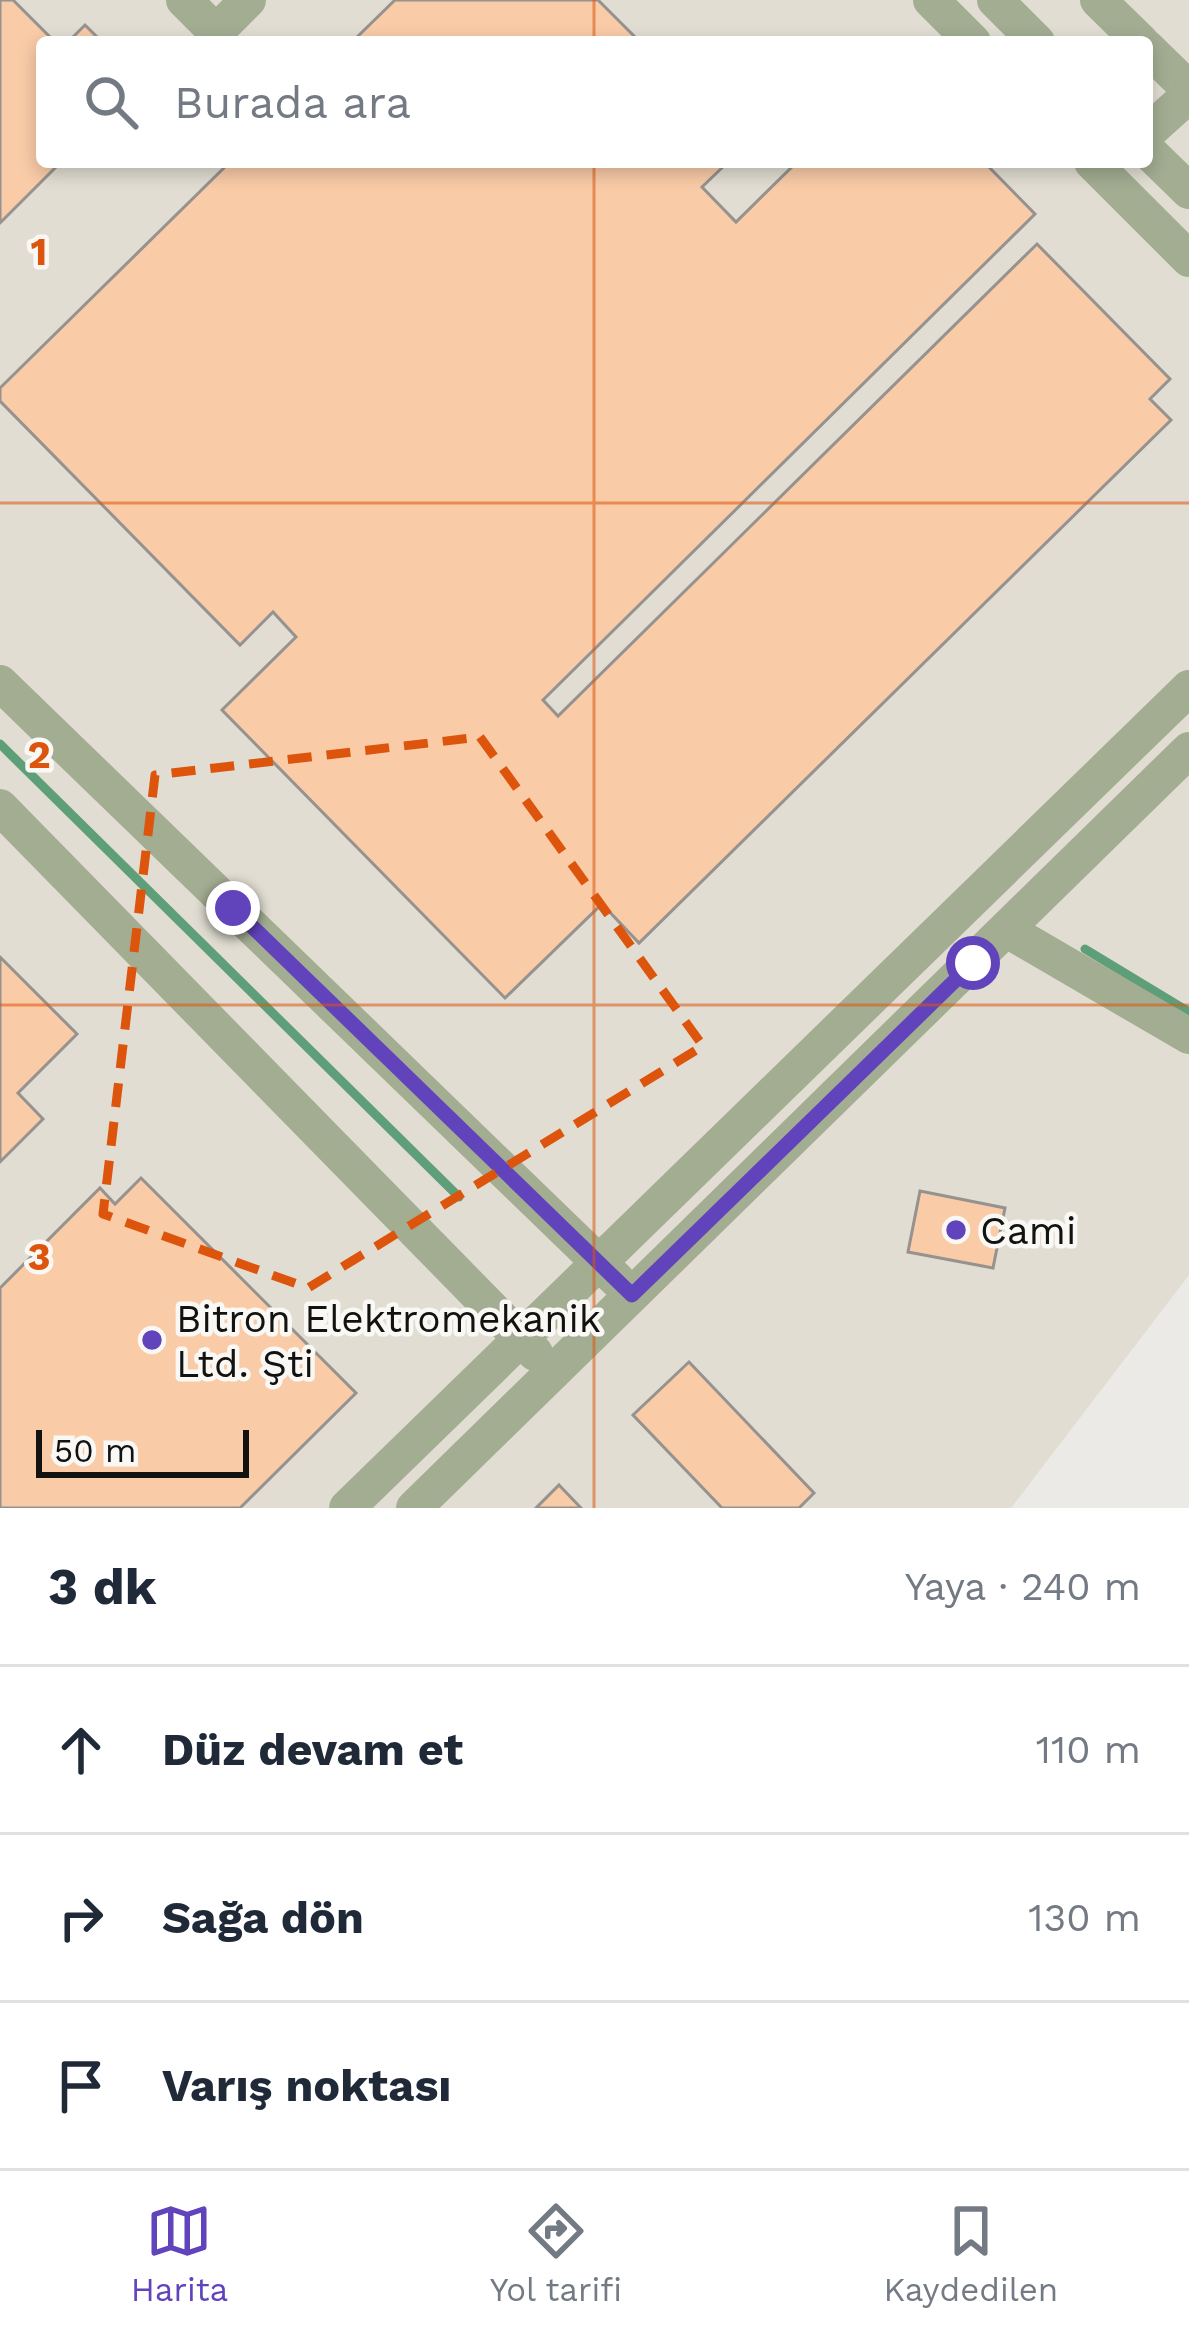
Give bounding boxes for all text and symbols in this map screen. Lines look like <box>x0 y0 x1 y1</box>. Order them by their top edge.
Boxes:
search box <box>36 36 1153 168</box>
icon: search <box>78 69 144 135</box>
text: Burada ara <box>174 76 411 129</box>
text: 1 <box>31 229 47 274</box>
text: 2 <box>27 732 51 777</box>
route end <box>206 881 260 935</box>
route start <box>946 936 1000 990</box>
place label: Cami <box>980 1208 1076 1253</box>
marker: Cami <box>943 1217 969 1243</box>
text: 3 <box>27 1234 51 1279</box>
place label: Bitron Elektromekanik Ltd. Şti <box>176 1296 601 1386</box>
marker: Bitron Elektromekanik Ltd. Şti <box>139 1327 165 1353</box>
scale bar <box>36 1424 249 1477</box>
text: 50 m <box>54 1431 136 1470</box>
text: 3 dk <box>48 1557 157 1616</box>
text: Yaya · 240 m <box>905 1564 1141 1609</box>
icon: ahead <box>48 1717 114 1783</box>
text: Düz devam et <box>162 1723 463 1776</box>
text: 110 m <box>1036 1727 1141 1772</box>
icon: right <box>48 1885 114 1951</box>
text: Sağa dön <box>162 1891 364 1944</box>
text: 130 m <box>1028 1895 1141 1940</box>
icon: arrive <box>48 2053 114 2119</box>
text: Varış noktası <box>162 2059 451 2112</box>
tab: Harita <box>131 2198 228 2309</box>
tab: Yol tarifi <box>490 2198 622 2309</box>
tab: Kaydedilen <box>884 2198 1058 2309</box>

